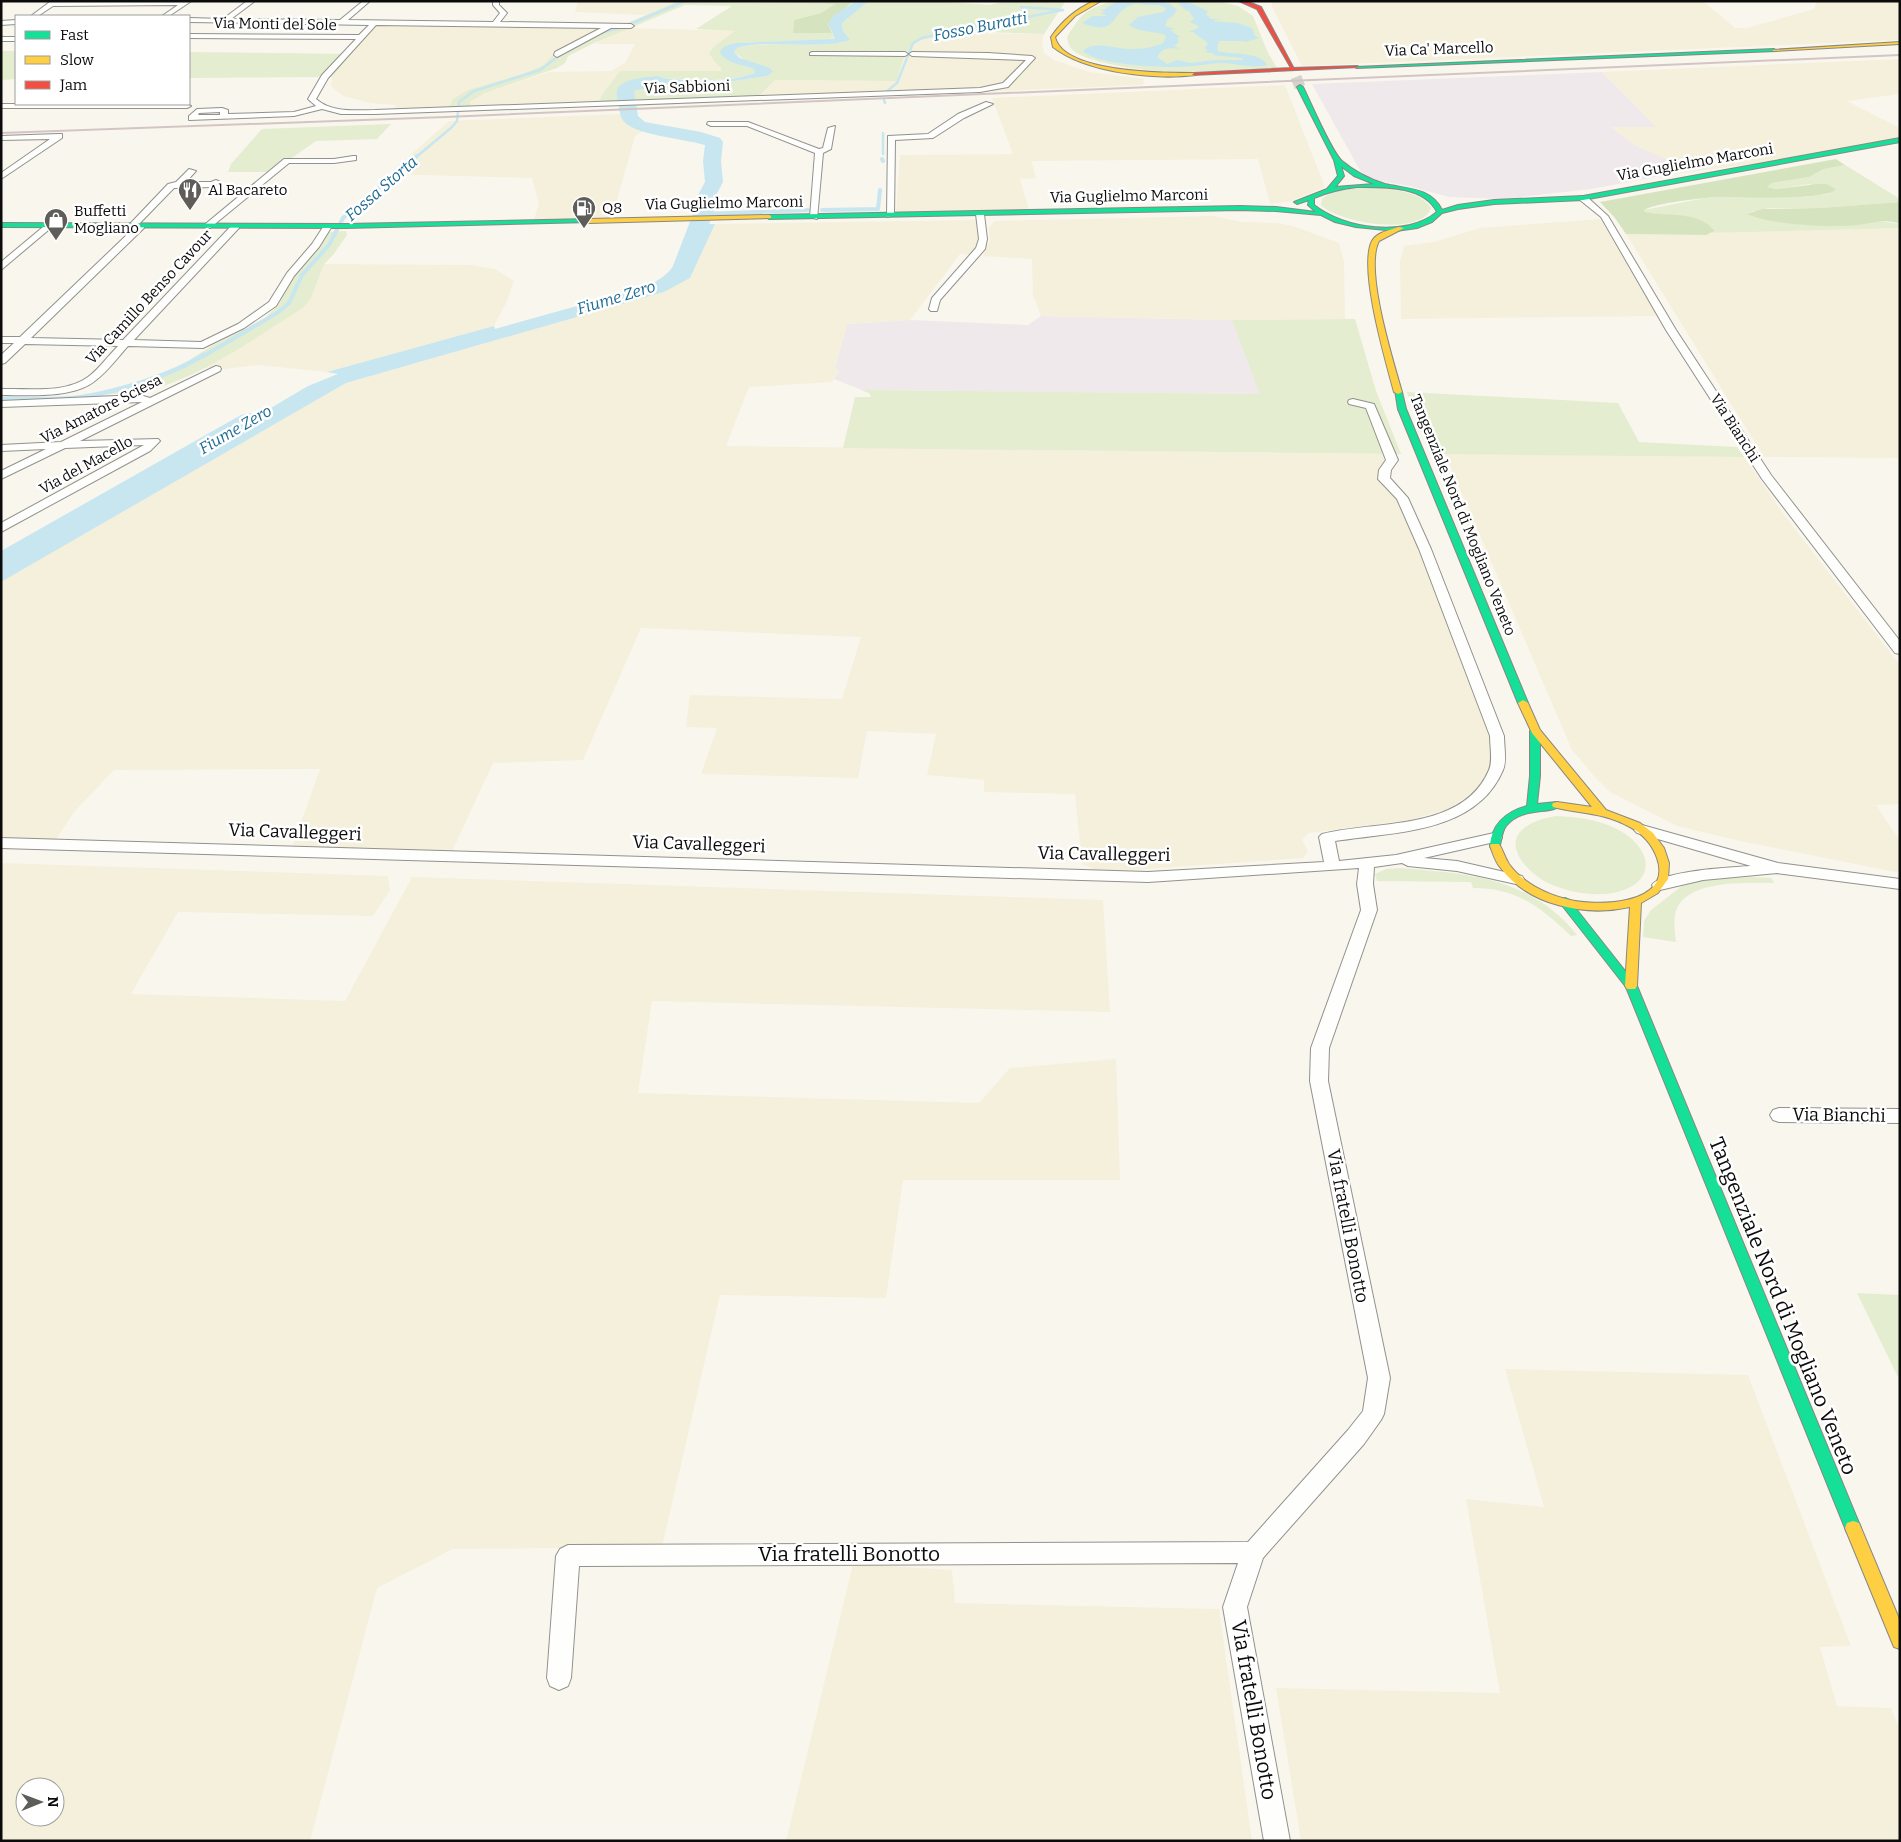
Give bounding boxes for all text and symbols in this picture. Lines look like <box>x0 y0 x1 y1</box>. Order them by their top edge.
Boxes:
water label: Fosso Buratti <box>932 8 1029 45</box>
street label: Via Monti del Sole <box>213 14 337 34</box>
legend <box>15 15 190 105</box>
text: Fast <box>60 26 89 44</box>
street label: Via Ca' Marcello <box>1384 38 1494 60</box>
text: Slow <box>60 51 95 69</box>
text: Jam <box>59 76 88 94</box>
street label: Via Sabbioni <box>643 76 731 98</box>
street label: Via Guglielmo Marconi <box>1615 139 1775 185</box>
water label: Fossa Storta <box>341 152 421 225</box>
restaurant icon: Al Bacareto <box>177 177 203 211</box>
place label: Al Bacareto <box>208 181 287 199</box>
street label: Via Guglielmo Marconi <box>1050 186 1209 206</box>
street label: Via Guglielmo Marconi <box>645 193 804 213</box>
fuel station icon: Q8 <box>571 195 597 229</box>
place label: Q8 <box>602 199 622 217</box>
place label: Buffetti Mogliano <box>74 202 139 237</box>
shop icon: Buffetti Mogliano <box>43 207 69 241</box>
street label: Via Camillo Benso Cavour <box>82 226 216 368</box>
water label: Fiume Zero <box>575 277 658 318</box>
street label: Via Amatore Sciesa <box>37 371 165 447</box>
street label: Via Bianchi <box>1706 390 1764 466</box>
street label: Tangenziale Nord di Mogliano Veneto <box>1406 392 1520 638</box>
water label: Fiume Zero <box>195 401 275 458</box>
street label: Via del Macello <box>36 432 136 498</box>
street label: Via Cavalleggeri <box>228 819 362 845</box>
street label: Via Cavalleggeri <box>632 831 766 857</box>
street label: Via Cavalleggeri <box>1037 842 1171 866</box>
street label: Via Bianchi <box>1792 1103 1886 1127</box>
street label: Tangenziale Nord di Mogliano Veneto <box>1703 1133 1863 1479</box>
street label: Via fratelli Bonotto <box>1322 1147 1374 1305</box>
street label: Via fratelli Bonotto <box>758 1541 940 1567</box>
street label: Via fratelli Bonotto <box>1225 1618 1283 1802</box>
north arrow <box>15 1777 65 1827</box>
text: N <box>44 1796 61 1808</box>

